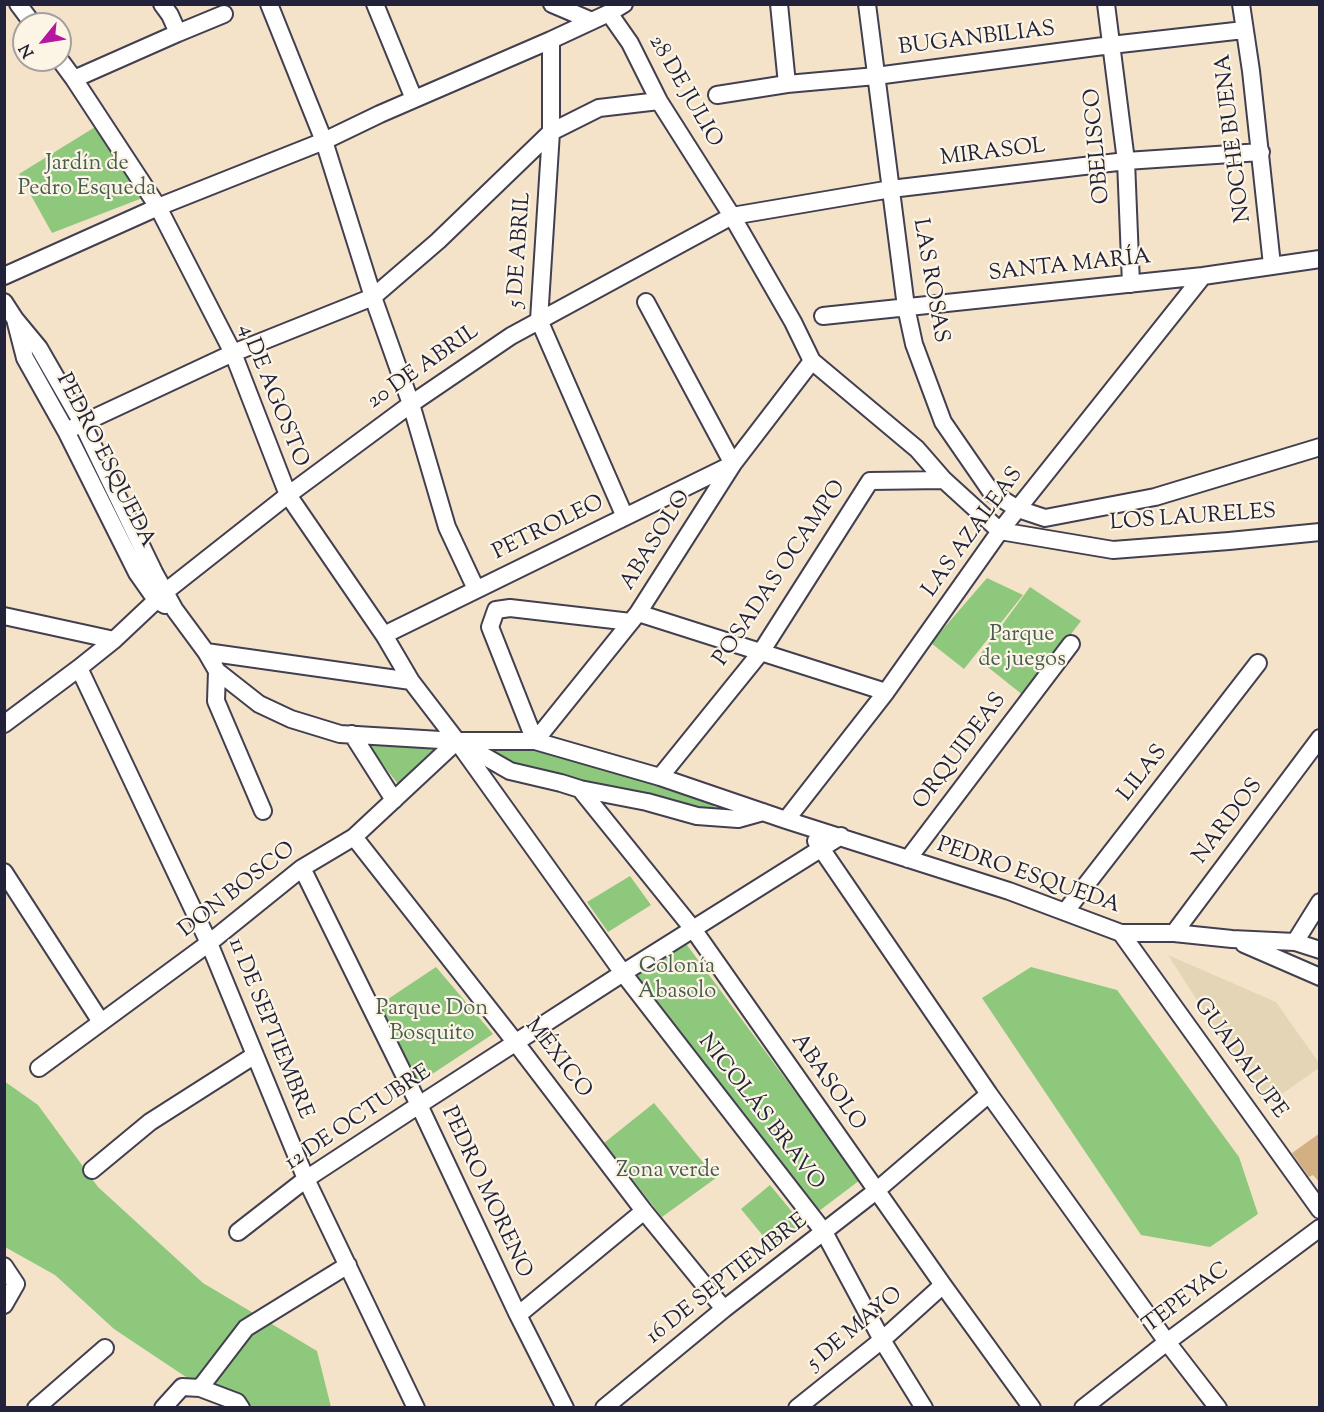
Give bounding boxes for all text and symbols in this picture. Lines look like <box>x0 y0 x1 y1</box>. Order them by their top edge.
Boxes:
north arrow <box>12 12 72 72</box>
street label: BUGANBILIAS <box>897 17 1057 63</box>
street label: 28 DE JULIO <box>641 31 727 153</box>
text: N <box>15 39 41 62</box>
street label: NOCHE BUENA <box>1212 52 1258 224</box>
street label: OBELISCO <box>1081 87 1117 205</box>
street label: MIRASOL <box>939 134 1047 174</box>
park label: Jardín de Pedro Esqueda <box>18 152 156 204</box>
street label: 5 DE ABRIL <box>504 191 538 309</box>
street label: LAS ROSAS <box>905 217 953 345</box>
street label: SANTA MARÍA <box>988 245 1152 289</box>
street label: 20 DE ABRIL <box>363 320 485 416</box>
street label: 4 DE AGOSTO <box>231 321 313 471</box>
street label: PEDRO ESQUEDA <box>49 369 159 553</box>
street label: LAS AZALEAS <box>918 463 1030 603</box>
street label: POSADAS OCAMPO <box>709 476 853 672</box>
street label: ABASOLO <box>616 486 698 596</box>
street label: PETROLEO <box>489 491 609 567</box>
street label: LOS LAURELES <box>1109 500 1277 538</box>
park label: Parque de juegos <box>978 623 1066 674</box>
street label: ORQUIDEAS <box>909 689 1013 815</box>
street label: LILAS <box>1114 741 1174 807</box>
street label: NARDOS <box>1188 774 1270 870</box>
street label: PEDRO ESQUEDA <box>933 833 1123 921</box>
street label: DON BOSCO <box>175 837 301 945</box>
street label: 11 DE SEPTIEMBRE <box>221 935 317 1123</box>
park label: Colonía Abasolo <box>638 955 716 1006</box>
street label: GUADALUPE <box>1186 993 1292 1125</box>
park label: Parque Don Bosquito <box>376 997 488 1048</box>
street label: MÉXICO <box>518 1014 596 1104</box>
street label: ABASOLO <box>784 1029 870 1137</box>
street label: NICOLÁS BRAVO <box>691 1030 829 1196</box>
street label: 12 DE OCTUBRE <box>281 1060 437 1178</box>
street label: PEDRO MORENO <box>434 1103 536 1283</box>
park label: Zona verde <box>616 1159 720 1185</box>
street label: 16 DE SEPTIEMBRE <box>642 1209 814 1351</box>
street label: TEPEYAC <box>1139 1258 1235 1340</box>
street label: 5 DE MAYO <box>803 1283 909 1377</box>

